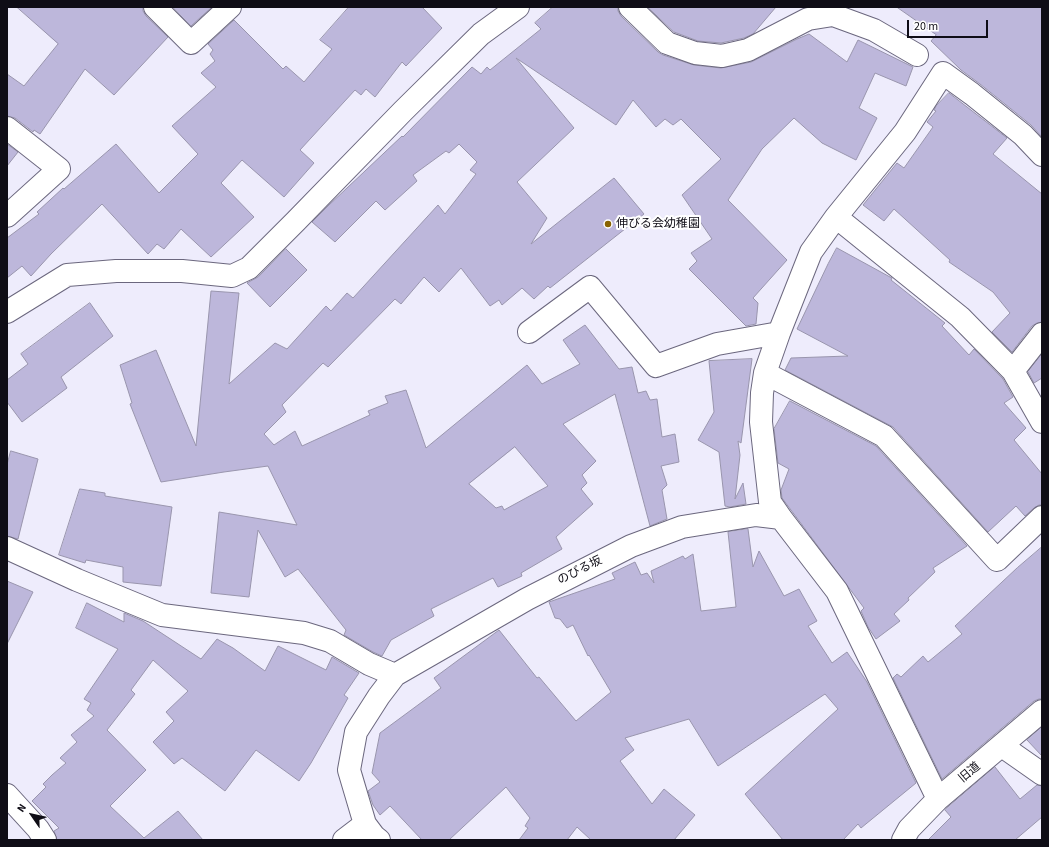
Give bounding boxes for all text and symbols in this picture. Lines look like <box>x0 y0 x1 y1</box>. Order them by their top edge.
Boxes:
scale bar <box>909 12 990 38</box>
text: 20 m <box>914 18 938 35</box>
place label: 伸びる会幼稚園 <box>616 217 700 231</box>
marker: 伸びる会幼稚園 <box>603 219 613 229</box>
street label: のびる坂 <box>555 554 605 588</box>
street label: 旧道 <box>956 760 984 786</box>
north arrow <box>12 795 52 835</box>
text: N <box>13 801 30 815</box>

